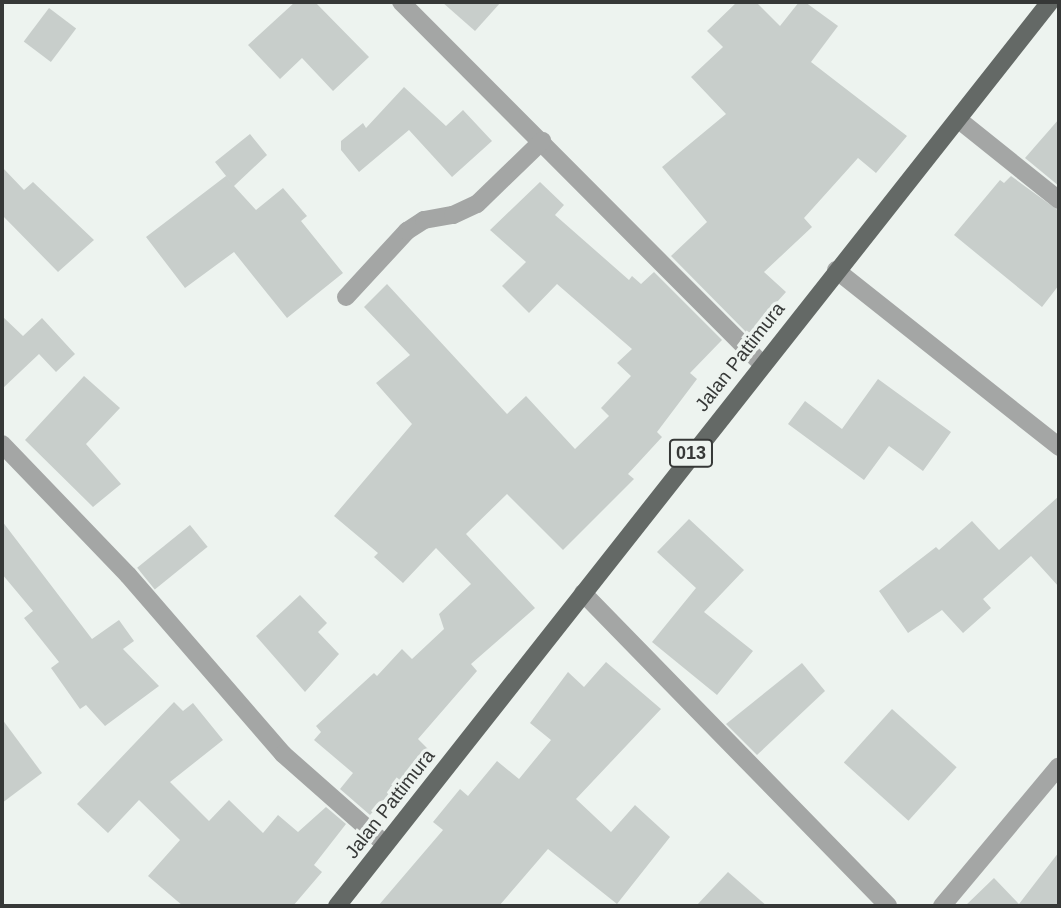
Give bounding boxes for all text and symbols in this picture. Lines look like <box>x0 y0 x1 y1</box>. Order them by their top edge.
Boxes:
street label: Jalan Pattimura <box>690 298 790 416</box>
road number: 013 <box>668 438 714 467</box>
street label: Jalan Pattimura <box>340 745 440 863</box>

